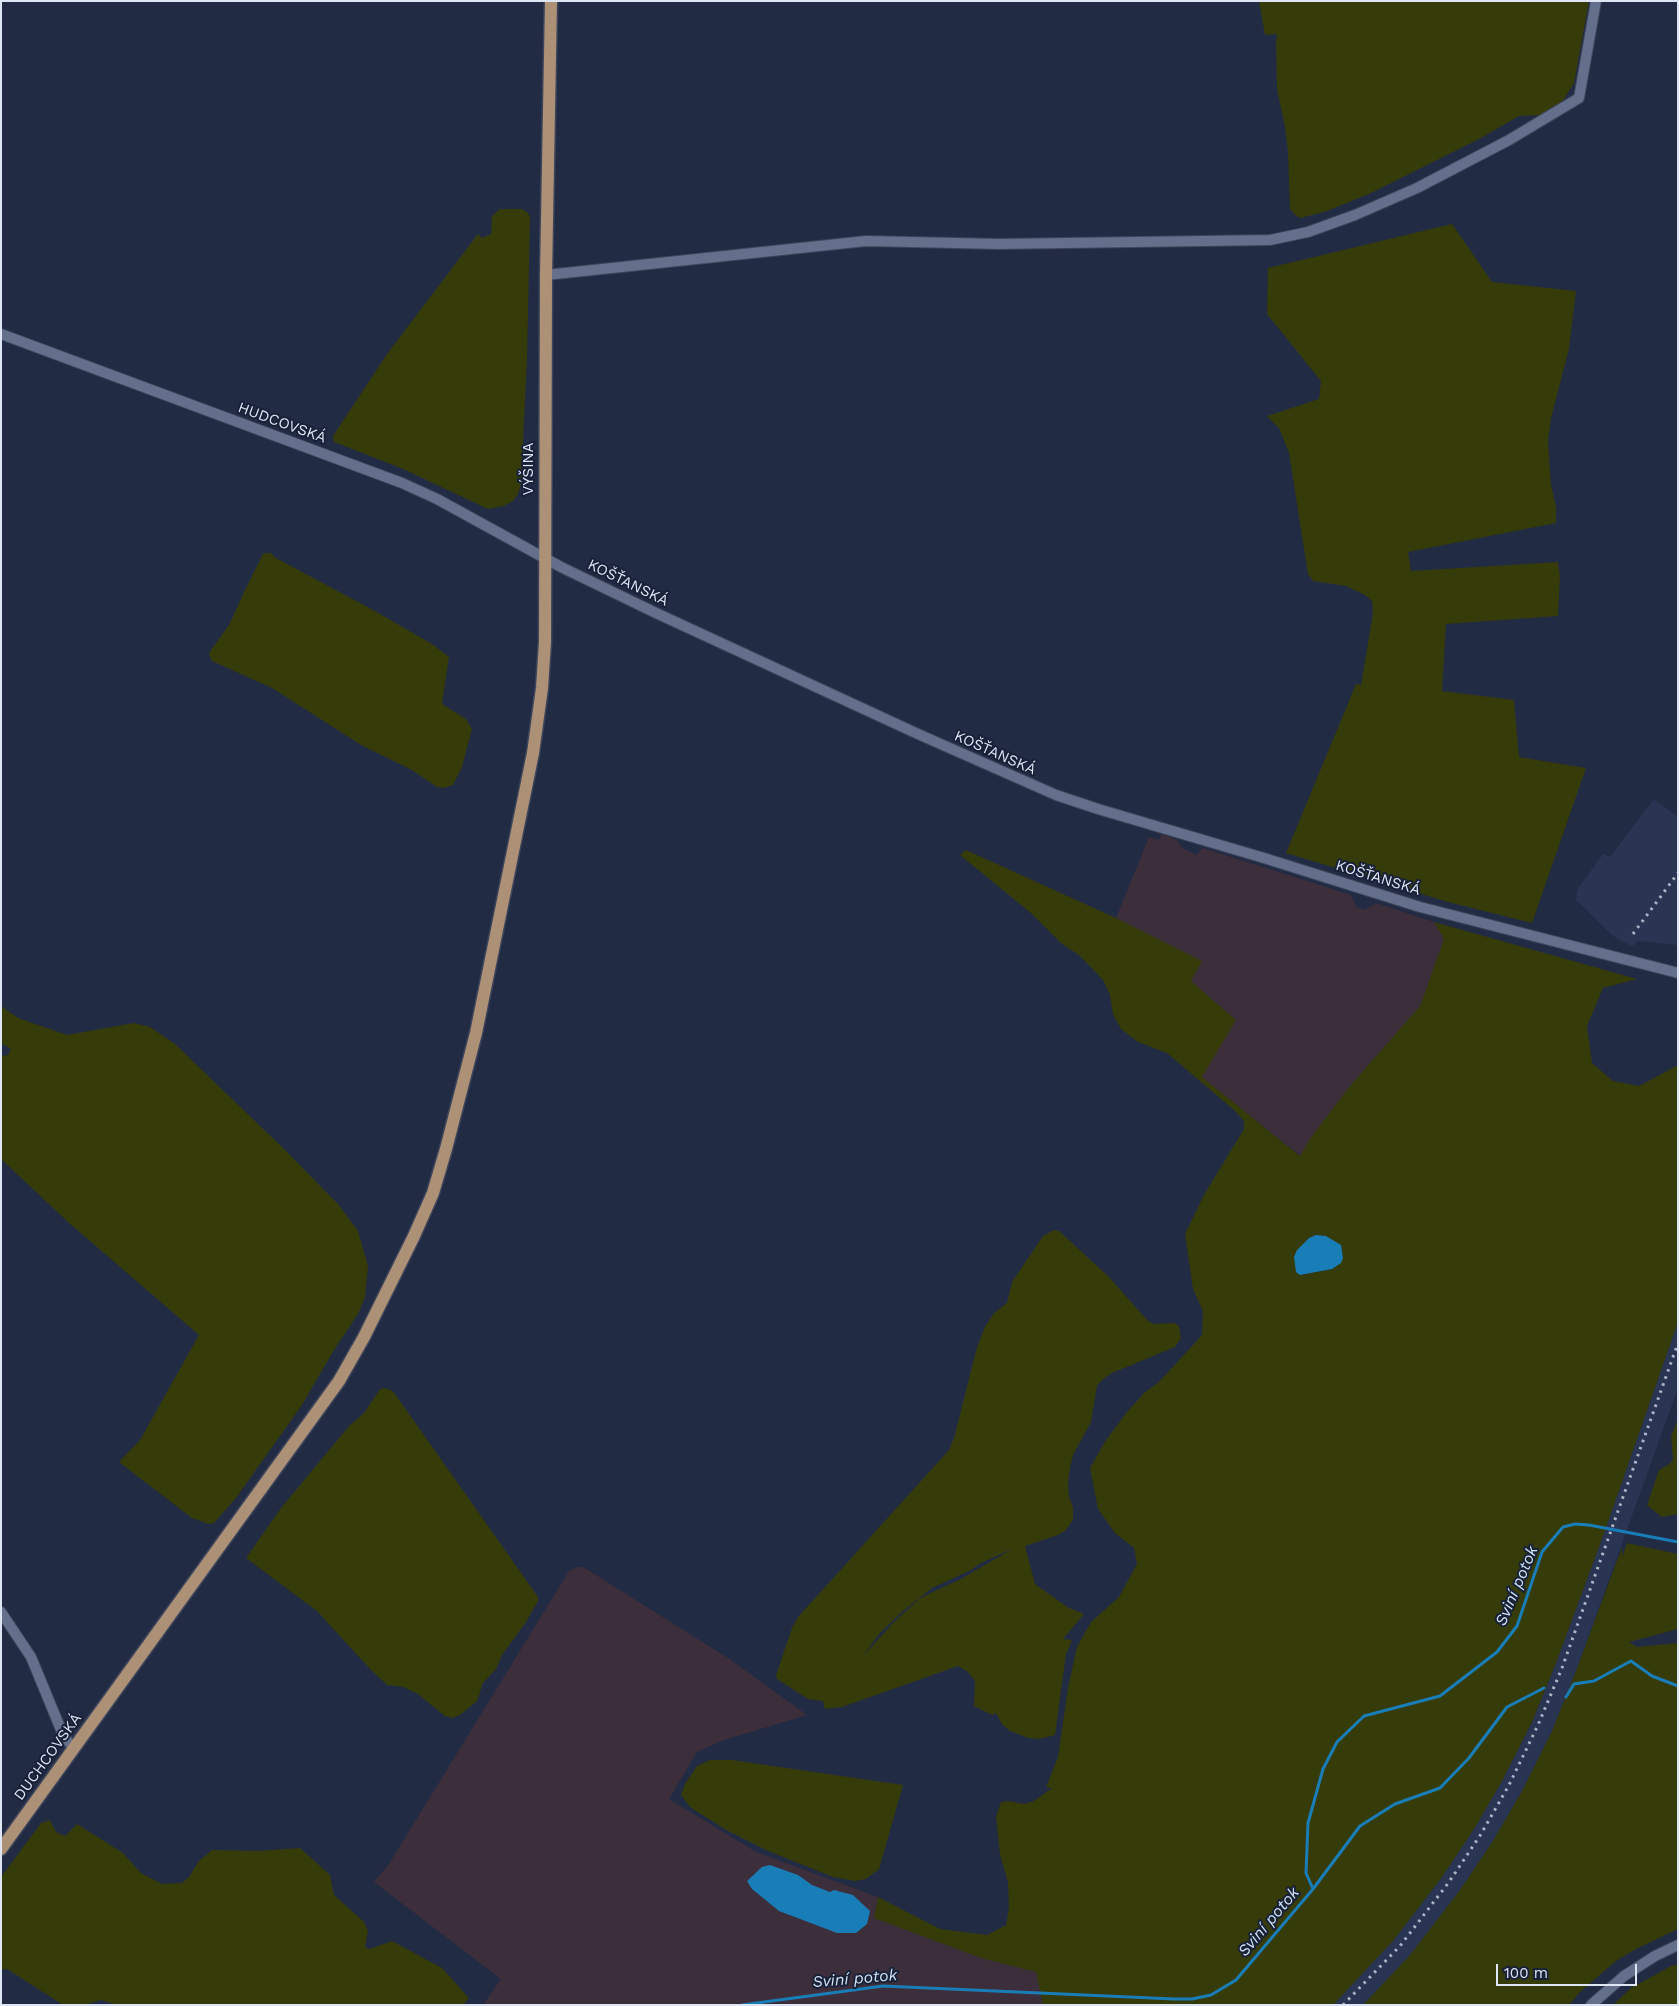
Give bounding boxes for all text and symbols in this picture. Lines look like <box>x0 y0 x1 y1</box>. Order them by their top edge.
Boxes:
street label: HUDCOVSKÁ <box>235 399 329 447</box>
street label: VÝŠINA <box>520 443 538 495</box>
street label: KOŠŤANSKÁ <box>585 556 671 610</box>
street label: KOŠŤANSKÁ <box>951 727 1039 779</box>
street label: KOŠŤANSKÁ <box>1333 857 1423 899</box>
water label: Sviní potok <box>1492 1543 1542 1629</box>
street label: DUCHCOVSKÁ <box>10 1710 86 1804</box>
water label: Sviní potok <box>1234 1883 1304 1961</box>
scale bar <box>1499 1954 1640 1986</box>
text: 100 m <box>1504 1964 1548 1982</box>
water label: Sviní potok <box>812 1966 898 1992</box>

